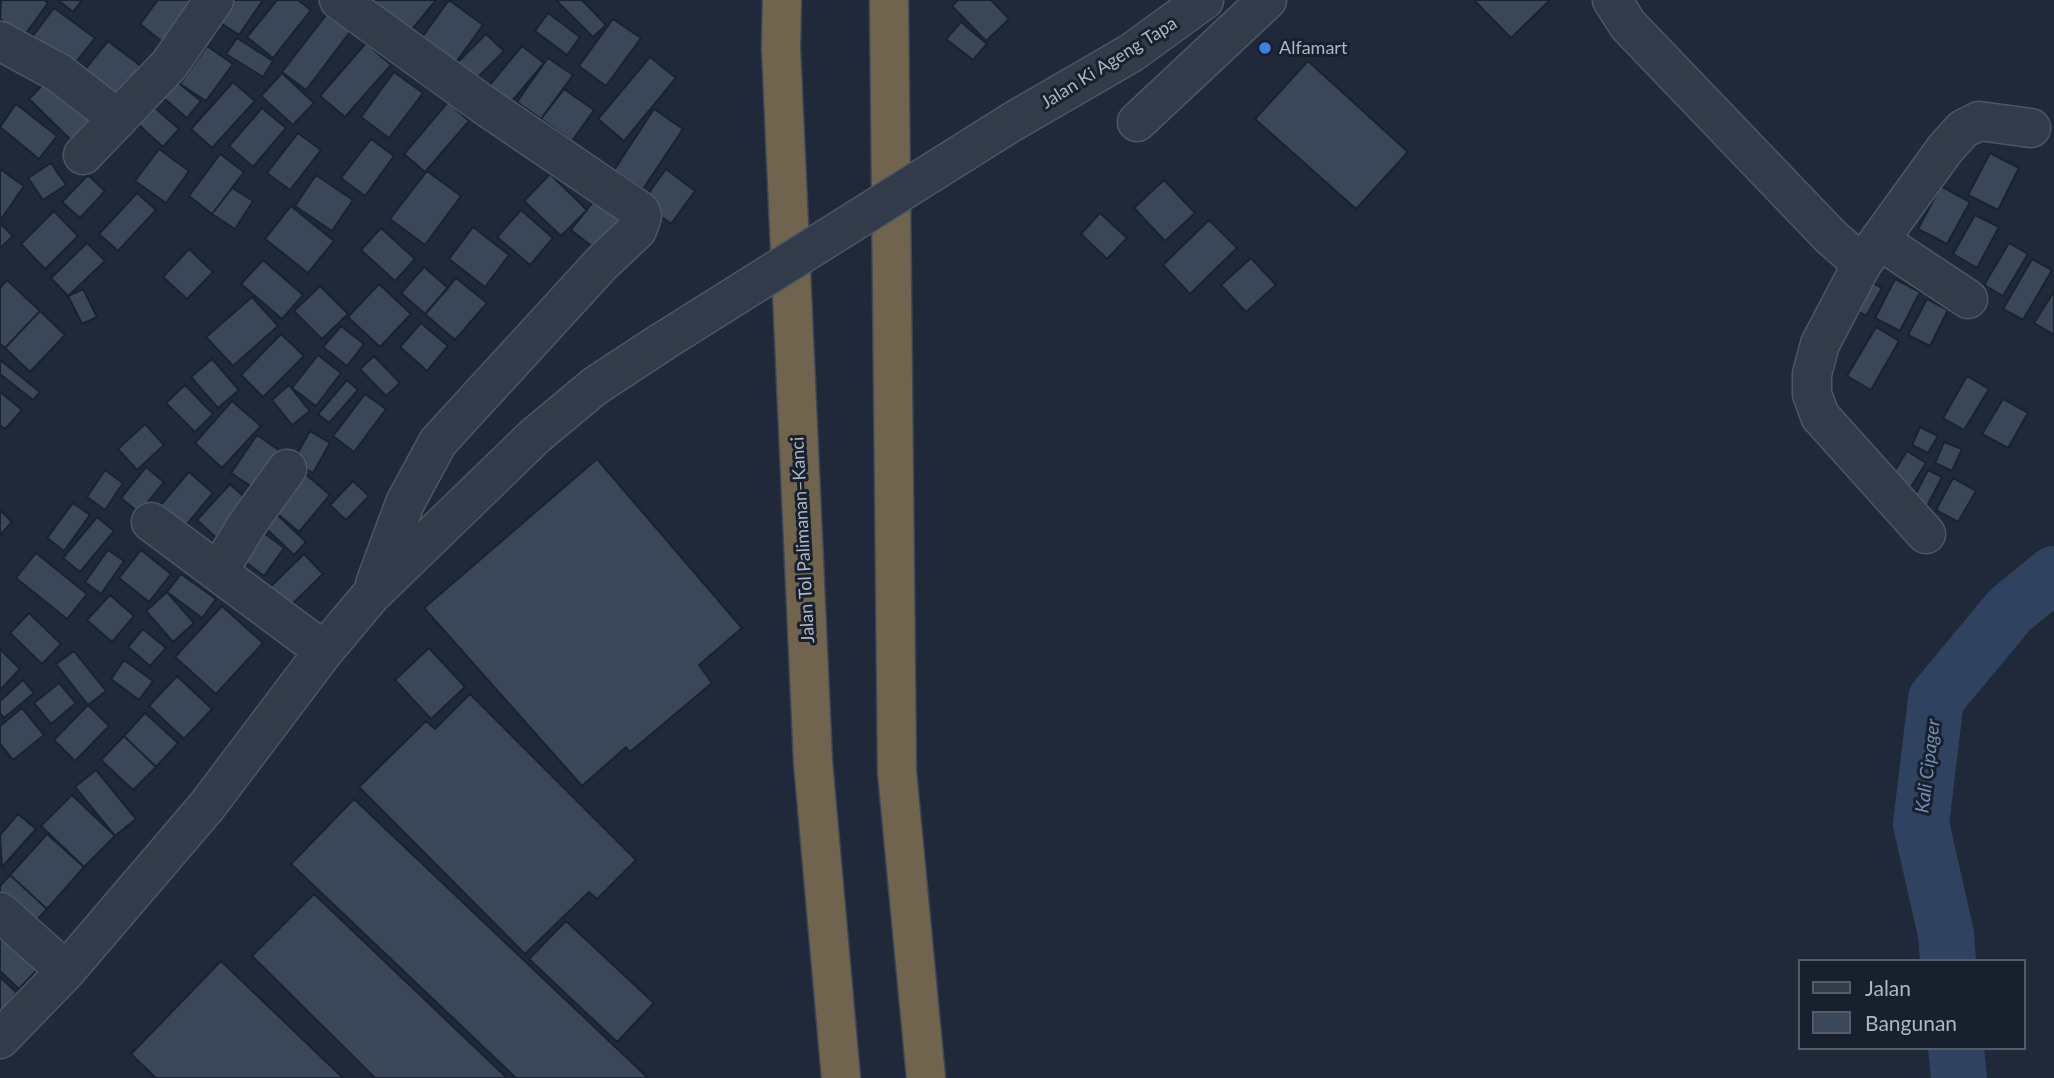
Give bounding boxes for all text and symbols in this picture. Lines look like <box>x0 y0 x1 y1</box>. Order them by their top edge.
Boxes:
street label: Jalan Ki Ageng Tapa <box>1037 12 1181 114</box>
place label: Alfamart <box>1279 37 1347 59</box>
marker: Alfamart <box>1257 40 1273 56</box>
street label: Jalan Tol Palimanan–Kanci <box>787 436 819 644</box>
water label: Kali Cipager <box>1911 718 1945 814</box>
legend <box>1798 959 2026 1050</box>
text: Jalan <box>1865 975 1911 1000</box>
text: Bangunan <box>1865 1010 1957 1035</box>

